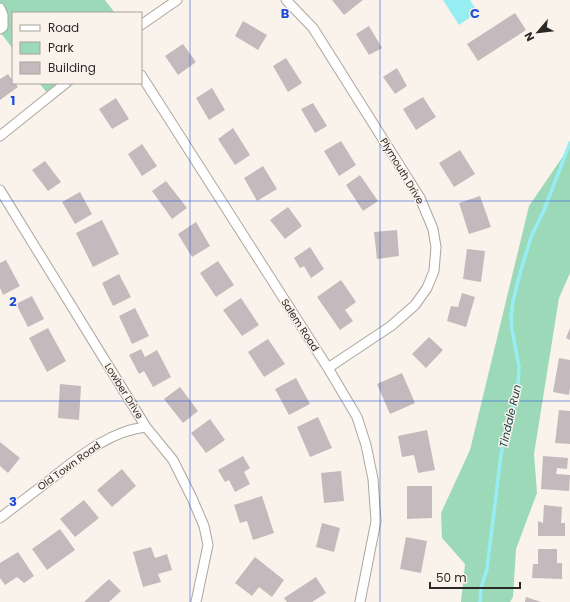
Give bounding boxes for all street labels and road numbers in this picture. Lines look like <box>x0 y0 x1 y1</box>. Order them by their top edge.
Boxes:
street label: Plymouth Drive <box>376 135 428 207</box>
street label: Salem Road <box>277 296 323 354</box>
street label: Lowber Drive <box>101 360 147 422</box>
street label: Old Town Road <box>34 438 104 494</box>

